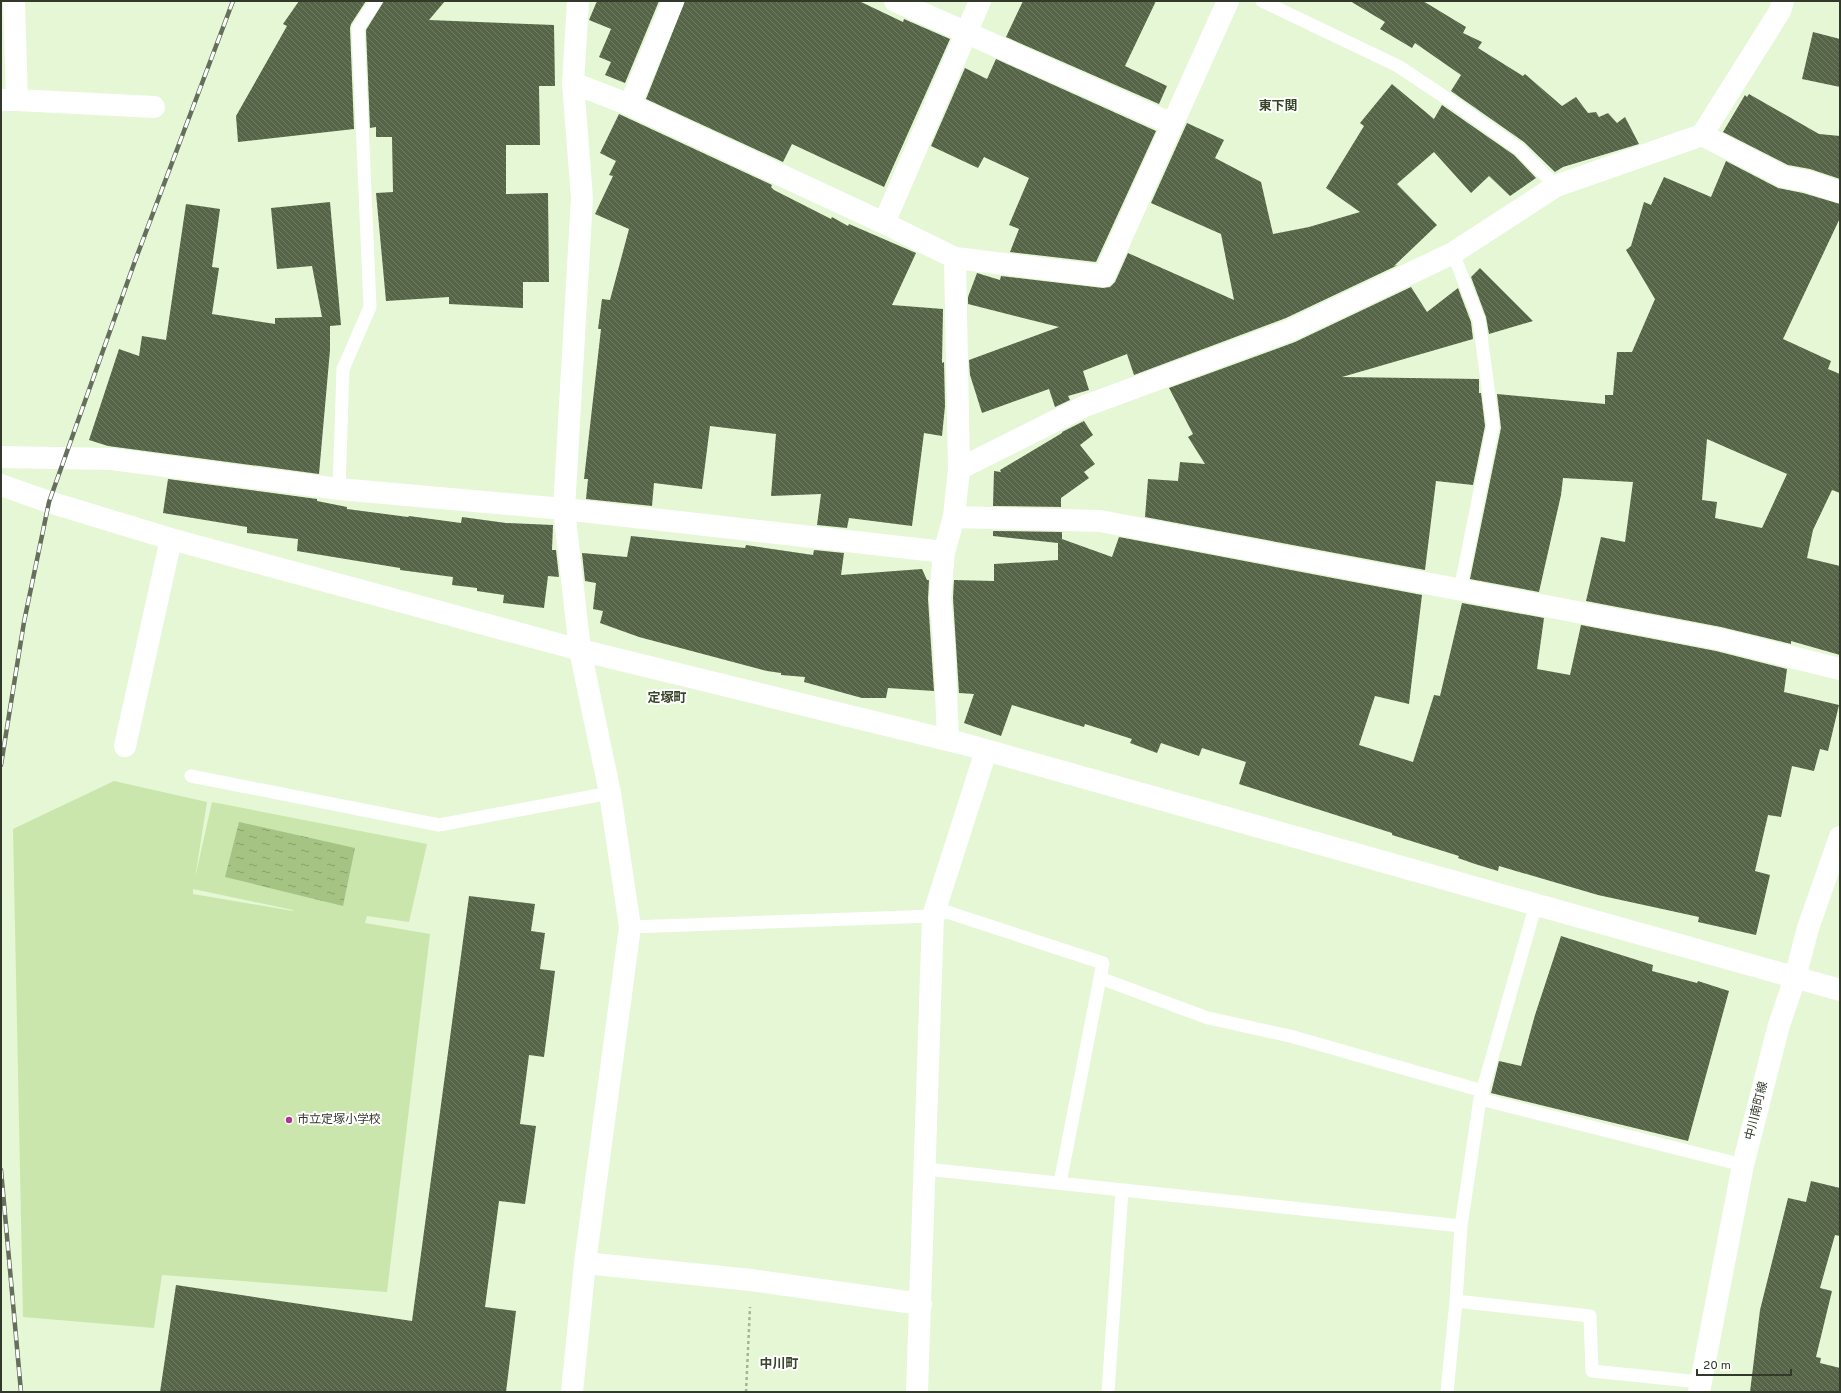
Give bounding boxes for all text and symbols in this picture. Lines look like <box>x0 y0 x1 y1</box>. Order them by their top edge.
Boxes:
district label: 東下関 <box>1258 99 1298 115</box>
district label: 定塚町 <box>647 691 687 707</box>
street label: 中川南町線 <box>1742 1080 1772 1142</box>
place label: 市立定塚小学校 <box>297 1112 381 1128</box>
marker: 市立定塚小学校 <box>284 1115 294 1125</box>
scale bar <box>1697 1351 1791 1377</box>
district label: 中川町 <box>759 1356 799 1373</box>
text: 20 m <box>1703 1358 1731 1374</box>

